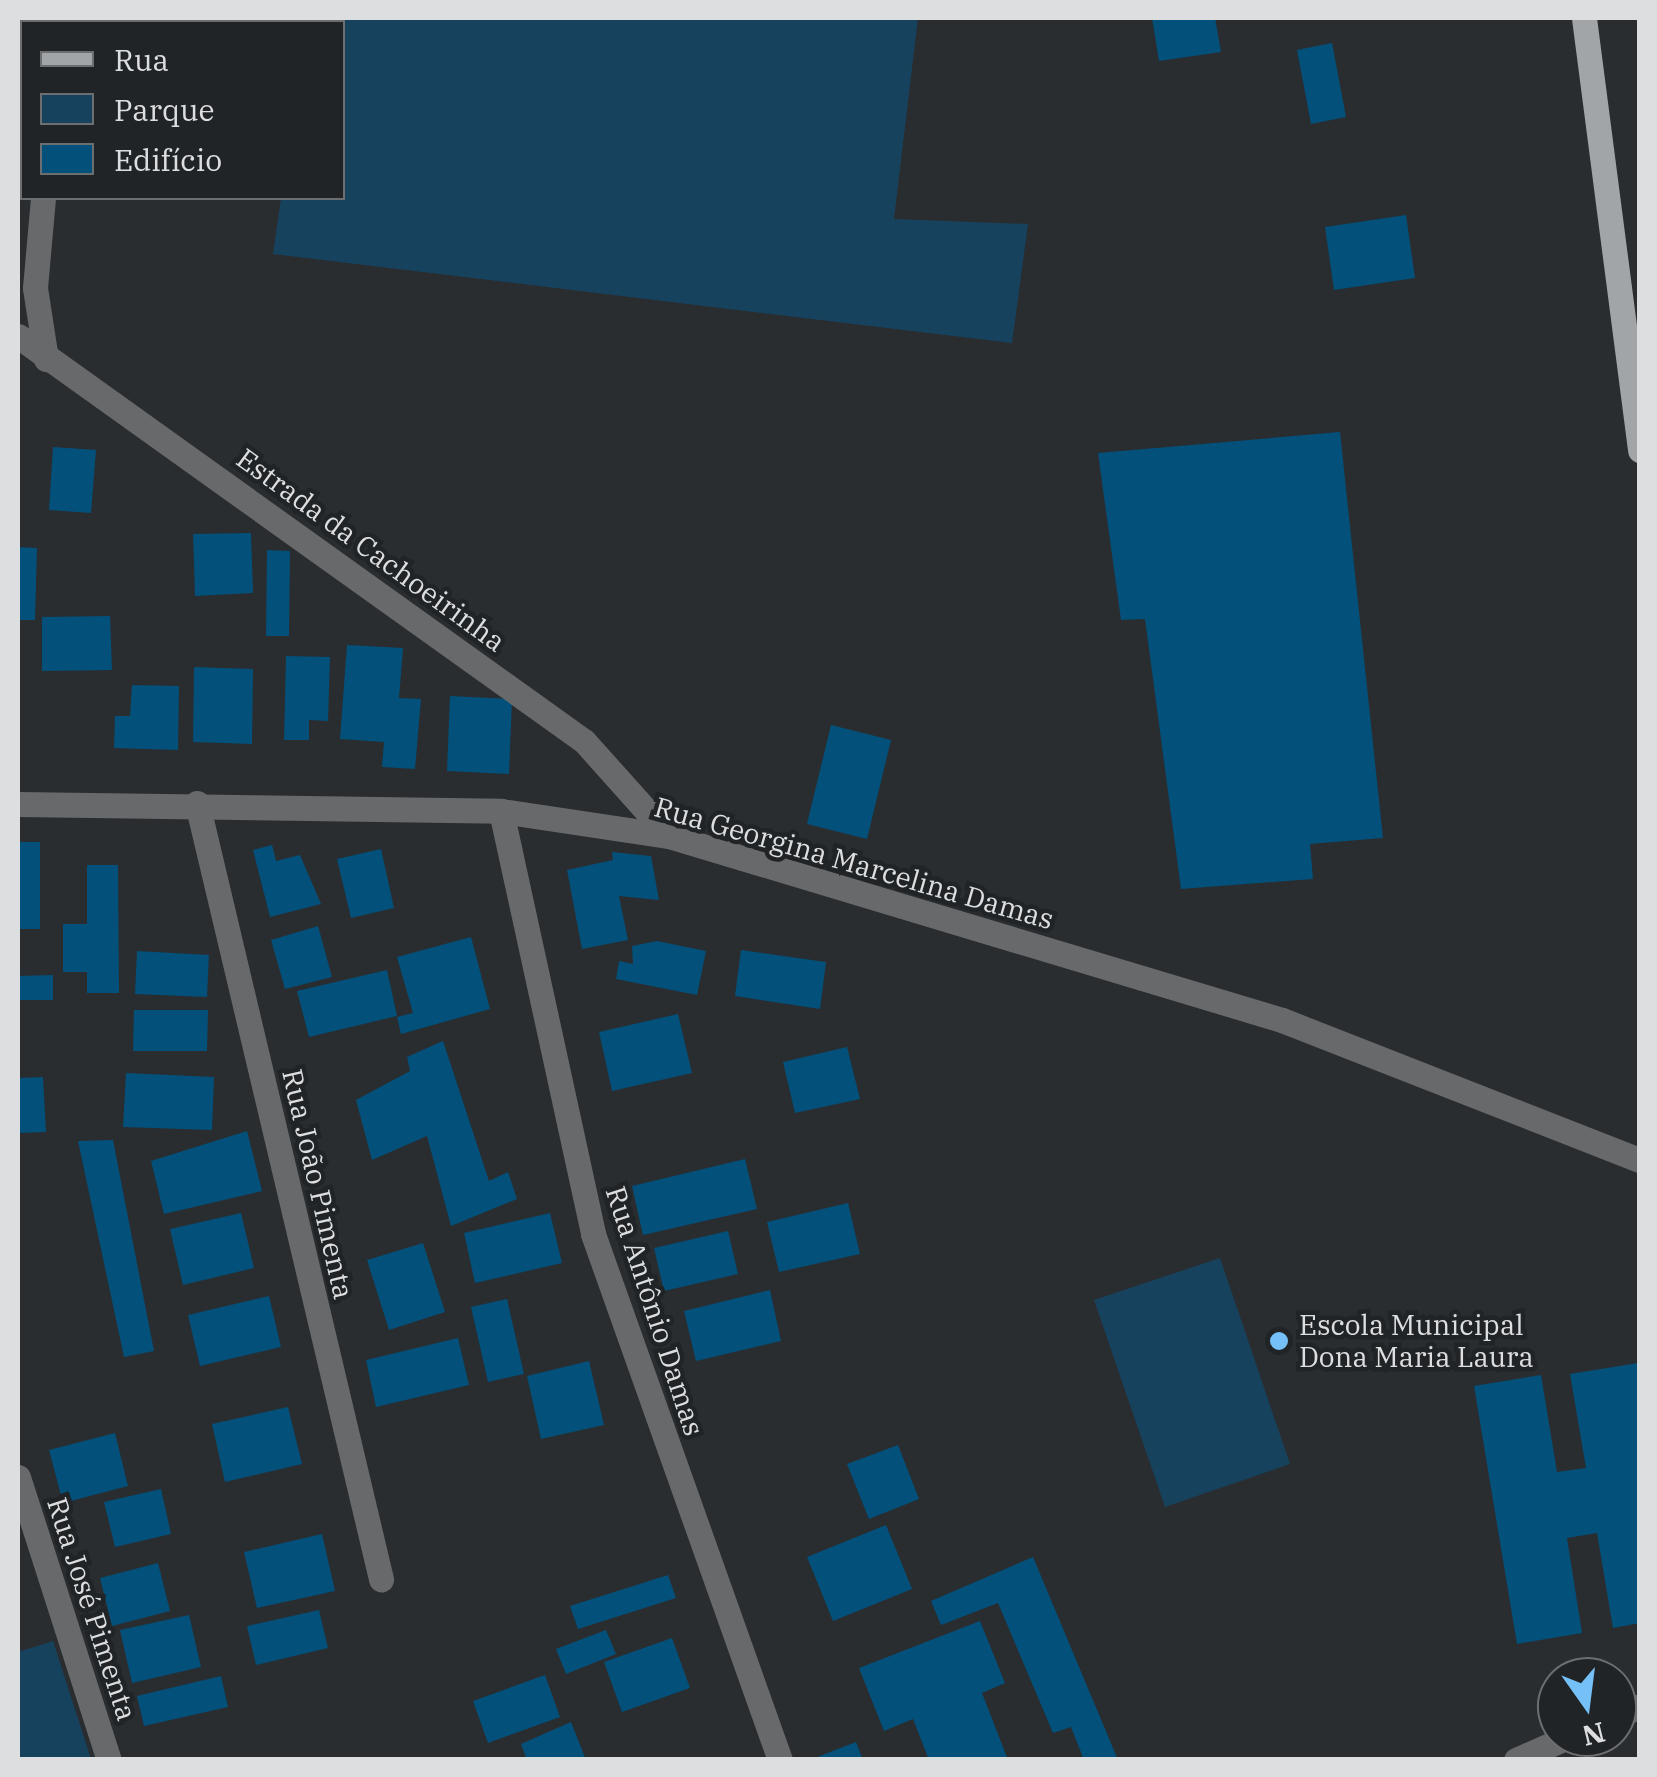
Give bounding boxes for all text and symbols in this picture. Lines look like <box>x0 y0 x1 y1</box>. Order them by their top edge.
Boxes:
legend <box>20 20 345 200</box>
text: Rua <box>114 40 169 79</box>
text: Parque <box>114 90 215 129</box>
text: Edifício <box>114 140 222 179</box>
street label: Estrada da Cachoeirinha <box>230 441 512 659</box>
street label: Rua Georgina Marcelina Damas <box>650 790 1058 936</box>
street label: Rua João Pimenta <box>275 1066 361 1302</box>
street label: Rua Antônio Damas <box>599 1182 711 1440</box>
place label: Escola Municipal Dona Maria Laura <box>1299 1308 1534 1374</box>
marker: Escola Municipal Dona Maria Laura <box>1268 1330 1290 1352</box>
street label: Rua José Pimenta <box>40 1493 144 1725</box>
north arrow <box>1537 1657 1637 1757</box>
text: N <box>1579 1714 1609 1755</box>

